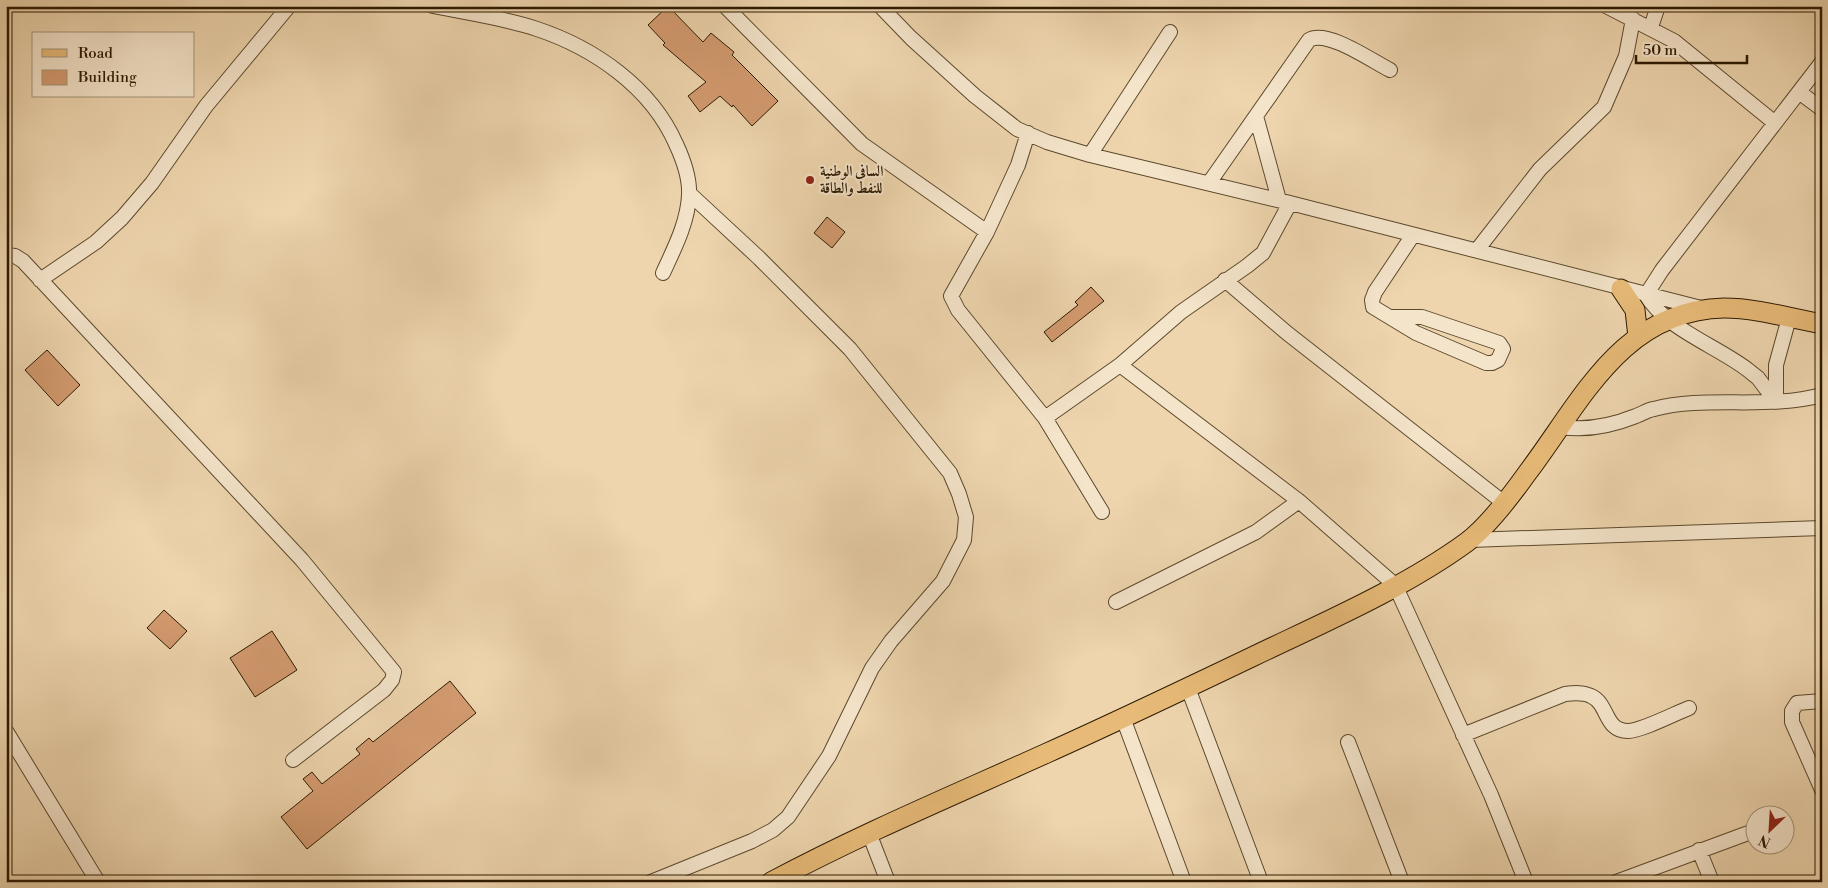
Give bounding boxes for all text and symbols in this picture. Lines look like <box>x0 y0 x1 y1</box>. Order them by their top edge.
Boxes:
legend <box>32 32 195 98</box>
scale bar <box>1636 32 1747 64</box>
text: 50 m <box>1643 41 1677 60</box>
text: Road <box>78 44 113 63</box>
text: Building <box>77 68 137 87</box>
place label: السافي الوطنية للنفط والطاقة <box>820 162 884 198</box>
marker: السافي الوطنية للنفط والطاقة <box>804 174 816 186</box>
north arrow <box>1746 806 1796 856</box>
text: N <box>1756 830 1774 851</box>

